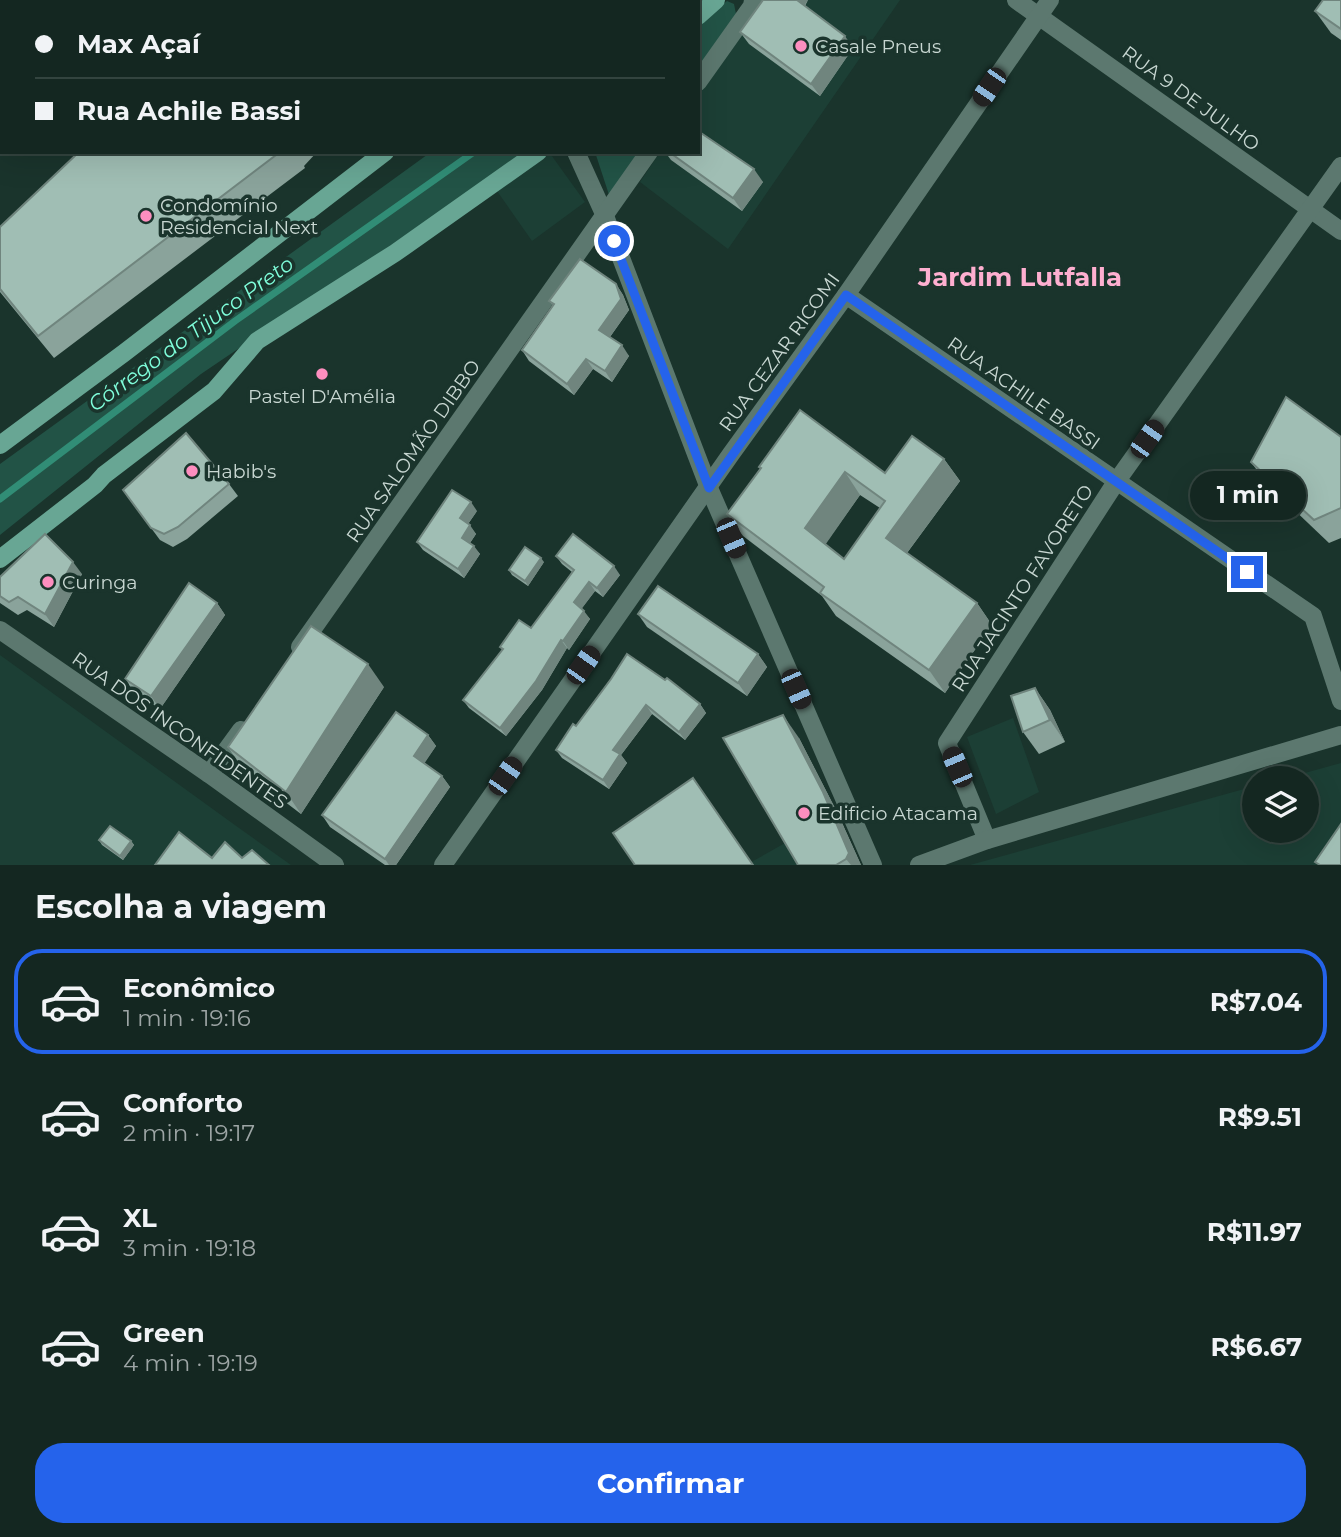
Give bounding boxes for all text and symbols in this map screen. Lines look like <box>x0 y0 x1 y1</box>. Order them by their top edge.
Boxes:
text: Max Açaí <box>77 28 200 60</box>
place label: Casale Pneus <box>815 35 941 58</box>
marker: Casale Pneus <box>793 38 809 54</box>
street label: RUA 9 DE JULHO <box>1118 41 1264 156</box>
car <box>969 64 1010 110</box>
text: Rua Achile Bassi <box>77 95 301 127</box>
place label: Condomínio Residencial Next <box>160 194 319 239</box>
marker: Condomínio Residencial Next <box>138 208 154 224</box>
route start <box>598 225 630 257</box>
water label: Córrego do Tijuco Preto <box>83 251 298 416</box>
district label: Jardim Lutfalla <box>917 261 1122 293</box>
street label: RUA CEZAR RICOMI <box>714 269 845 436</box>
street label: RUA ACHILE BASSI <box>943 332 1104 455</box>
street label: RUA SALOMÃO DIBBO <box>342 355 485 547</box>
marker: Pastel D'Amélia <box>314 366 330 382</box>
place label: Pastel D'Amélia <box>248 385 396 408</box>
car <box>1127 416 1168 462</box>
place label: Habib's <box>206 460 276 483</box>
marker: Habib's <box>184 463 200 479</box>
callout: 1 min <box>1189 470 1305 520</box>
street label: RUA JACINTO FAVORETO <box>947 480 1098 696</box>
text: 1 min <box>1217 481 1279 509</box>
car <box>714 515 749 561</box>
route end <box>1231 556 1263 588</box>
place label: Curinga <box>62 571 138 594</box>
marker: Curinga <box>40 574 56 590</box>
car <box>563 642 604 688</box>
street label: RUA DOS INCONFIDENTES <box>68 647 292 814</box>
car <box>778 666 815 712</box>
car <box>940 744 975 790</box>
car <box>485 753 526 799</box>
map controls <box>1242 766 1319 843</box>
button: layers <box>1242 766 1319 843</box>
place label: Edificio Atacama <box>818 802 978 825</box>
marker: Edificio Atacama <box>796 805 812 821</box>
text: Escolha a viagem <box>35 887 327 926</box>
icon: car <box>39 970 102 1033</box>
text: Econômico <box>123 972 275 1004</box>
text: R$7.04 <box>1210 986 1302 1018</box>
text: 1 min · 19:16 <box>123 1004 251 1032</box>
icon: car <box>39 1085 102 1148</box>
text: Conforto <box>123 1087 243 1119</box>
text: R$9.51 <box>1218 1101 1302 1133</box>
text: 2 min · 19:17 <box>123 1119 255 1147</box>
icon: car <box>39 1200 102 1263</box>
text: XL <box>123 1202 157 1234</box>
text: R$11.97 <box>1207 1216 1302 1248</box>
text: 3 min · 19:18 <box>123 1234 256 1262</box>
icon: car <box>39 1315 102 1378</box>
text: Green <box>123 1317 205 1349</box>
text: R$6.67 <box>1210 1331 1302 1363</box>
text: 4 min · 19:19 <box>123 1349 258 1377</box>
button: Confirmar <box>35 1443 1306 1523</box>

